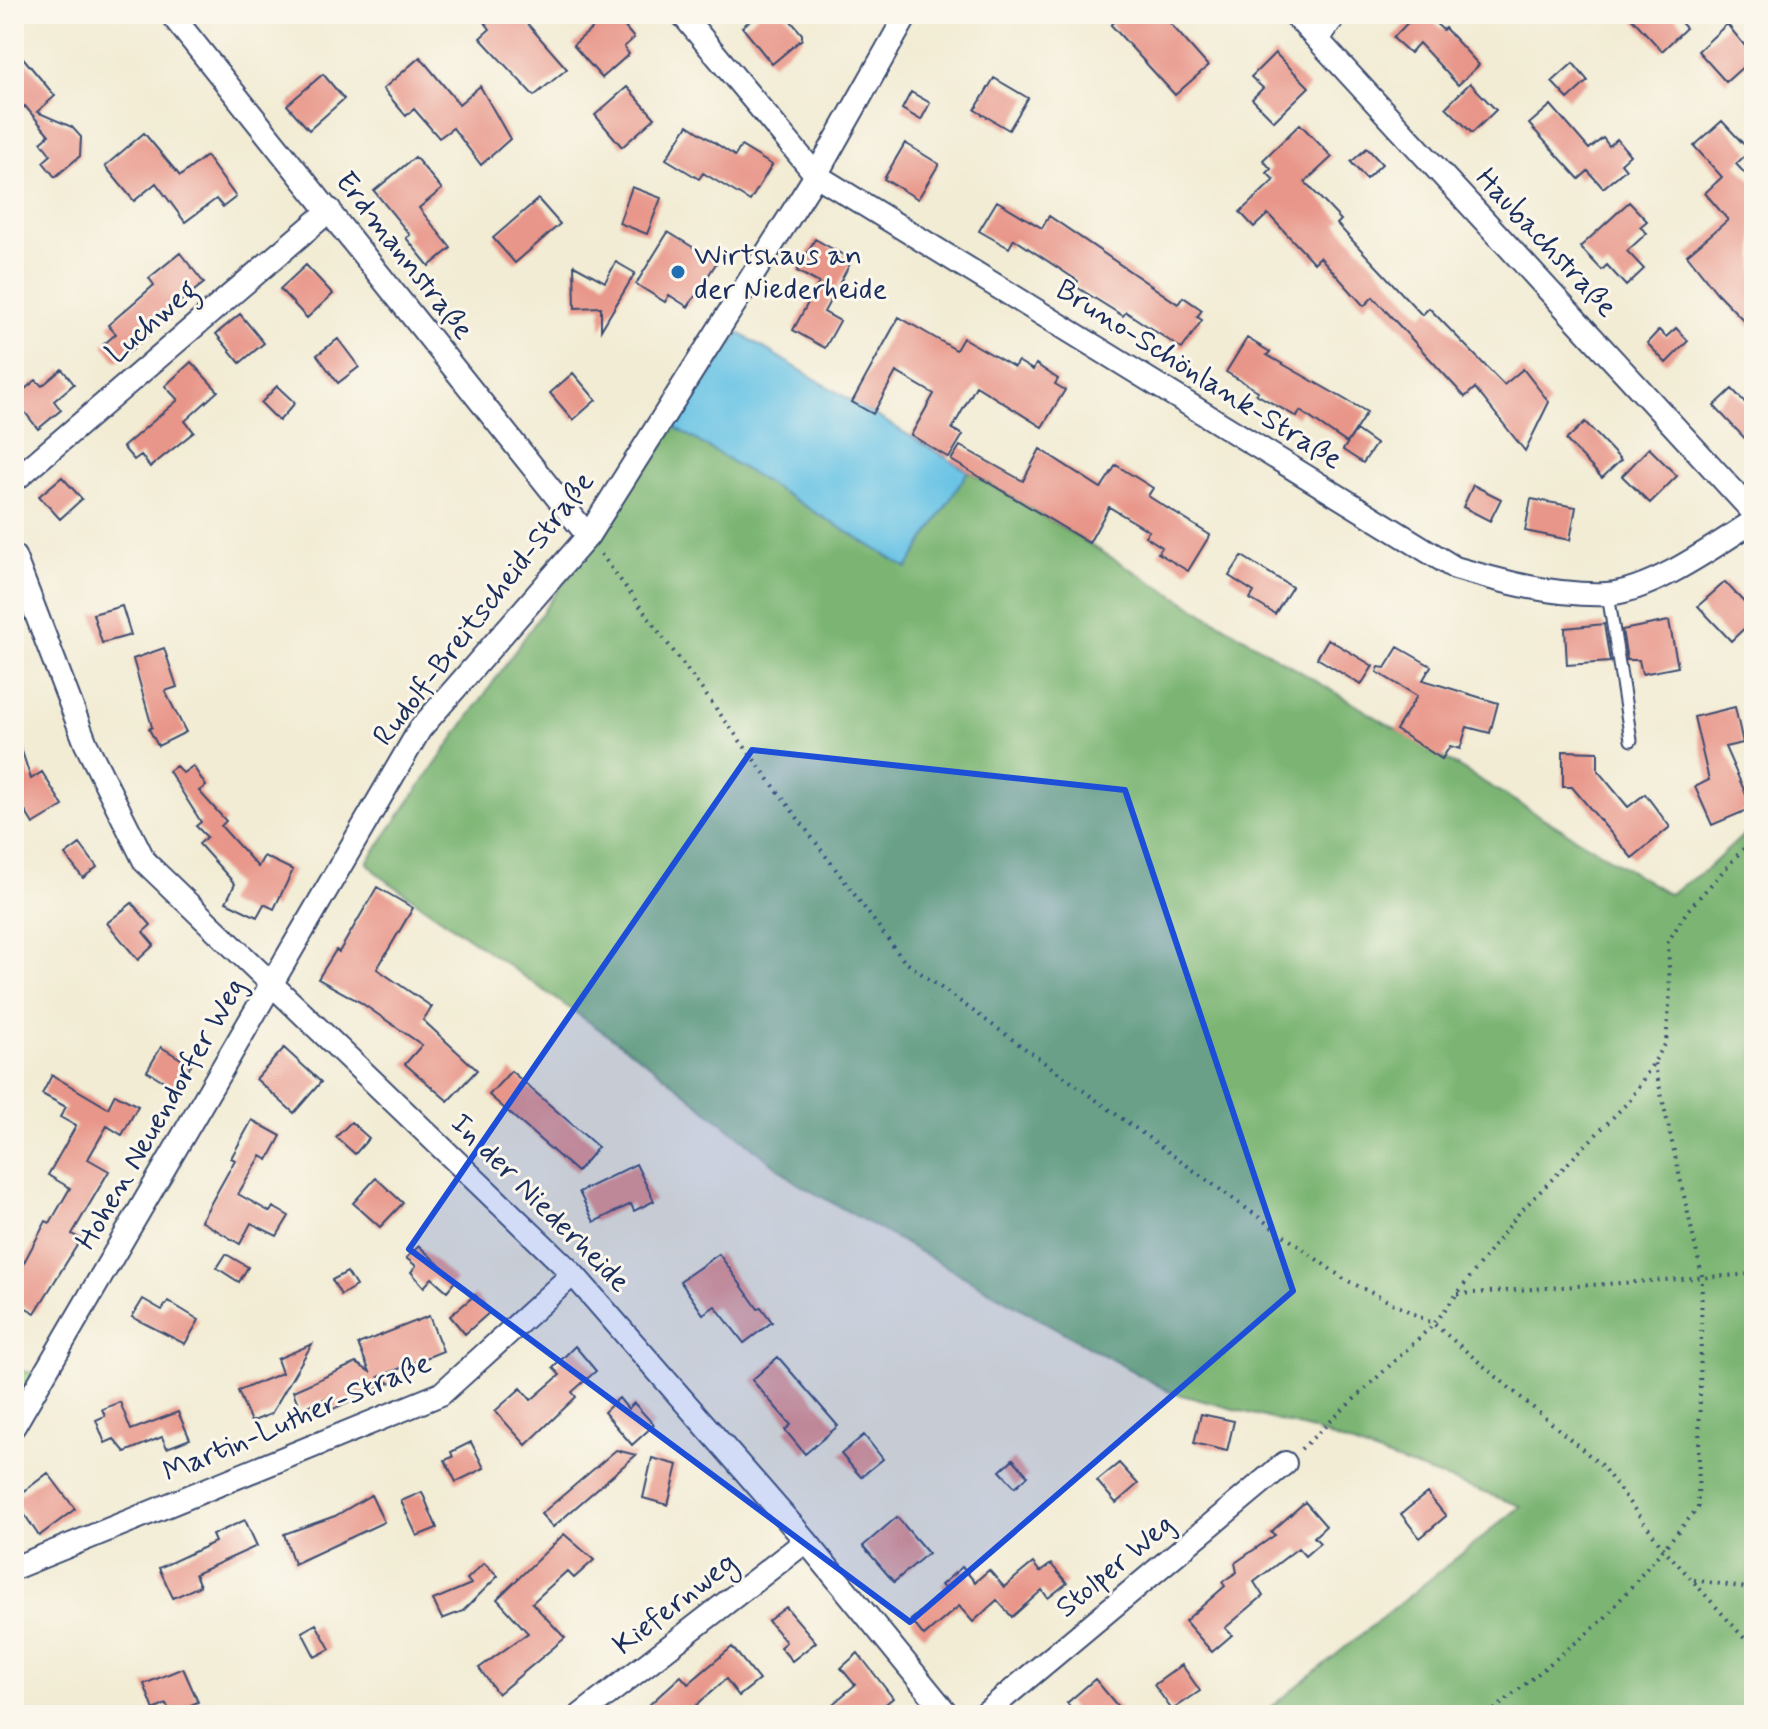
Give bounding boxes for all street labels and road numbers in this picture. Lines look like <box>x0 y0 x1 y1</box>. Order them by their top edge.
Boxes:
street label: Haubachstraße <box>1467 160 1625 326</box>
street label: Erdmannstraße <box>326 164 482 348</box>
street label: Luchweg <box>98 271 208 375</box>
street label: Bruno-Schönlank-Straße <box>1048 271 1350 479</box>
street label: Rudolf-Breitscheid-Straße <box>364 464 604 754</box>
street label: Hohen Neuendorfer Weg <box>67 971 255 1257</box>
street label: In der Niederheide <box>442 1105 638 1301</box>
street label: Martin-Luther-Straße <box>157 1344 437 1492</box>
street label: Stolper Weg <box>1048 1505 1182 1627</box>
street label: Kiefernweg <box>605 1544 746 1666</box>

